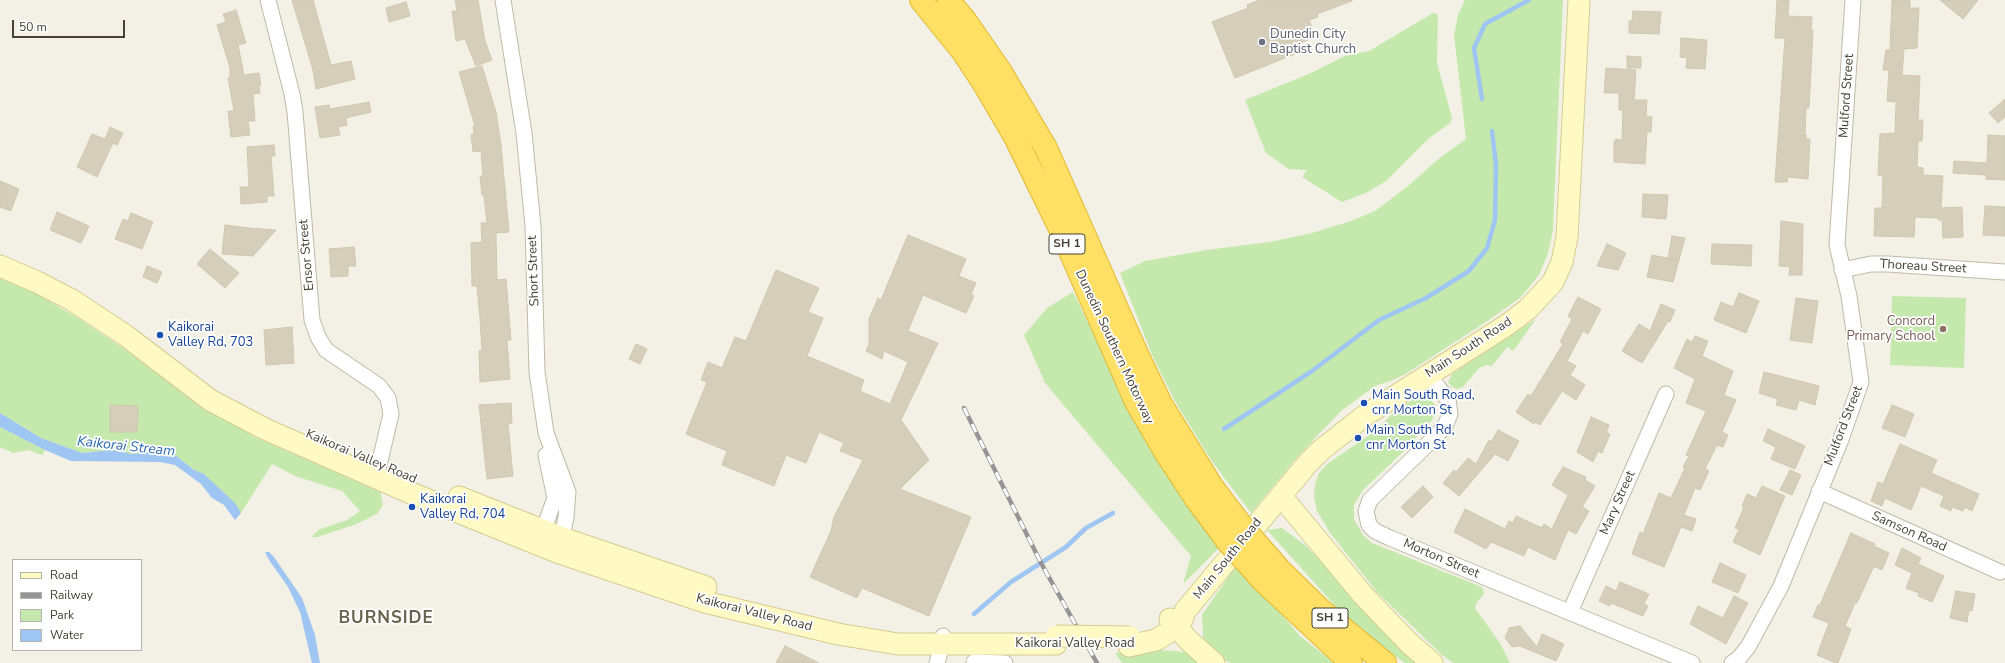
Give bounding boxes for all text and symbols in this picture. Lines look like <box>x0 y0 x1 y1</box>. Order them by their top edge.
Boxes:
scale bar <box>14 12 127 38</box>
text: 50 m <box>19 19 47 35</box>
place label: Dunedin City Baptist Church <box>1270 27 1356 58</box>
marker: Dunedin City Baptist Church <box>1257 37 1267 47</box>
street label: Mulford Street <box>1836 53 1858 139</box>
street label: Ensor Street <box>296 219 318 291</box>
road number: SH 1 <box>1049 234 1085 254</box>
street label: Short Street <box>525 235 543 307</box>
street label: Thoreau Street <box>1879 257 1967 277</box>
street label: Dunedin Southern Motorway <box>1071 267 1157 427</box>
street label: Main South Road <box>1423 314 1515 382</box>
place label: Concord Primary School <box>1846 314 1935 345</box>
place label: Kaikorai Valley Rd, 703 <box>168 320 253 351</box>
marker: Concord Primary School <box>1938 324 1948 334</box>
marker: Kaikorai Valley Rd, 703 <box>155 330 165 340</box>
street label: Mulford Street <box>1822 384 1866 468</box>
place label: Main South Road, cnr Morton St <box>1372 388 1475 419</box>
marker: Main South Road, cnr Morton St <box>1359 398 1369 408</box>
place label: Main South Rd, cnr Morton St <box>1366 423 1455 454</box>
street label: Kaikorai Valley Road <box>303 427 419 487</box>
water label: Kaikorai Stream <box>76 433 176 461</box>
marker: Main South Rd, cnr Morton St <box>1353 433 1363 443</box>
street label: Mary Street <box>1597 469 1639 537</box>
place label: Kaikorai Valley Rd, 704 <box>420 492 505 523</box>
marker: Kaikorai Valley Rd, 704 <box>407 502 417 512</box>
street label: Samson Road <box>1869 509 1949 555</box>
street label: Main South Road <box>1191 515 1265 603</box>
street label: Morton Street <box>1401 536 1481 582</box>
legend <box>12 559 142 651</box>
text: Road <box>50 567 78 583</box>
text: Railway <box>50 587 93 603</box>
street label: Kaikorai Valley Road <box>694 591 814 635</box>
text: Park <box>50 607 74 623</box>
road number: SH 1 <box>1312 608 1348 628</box>
district label: BURNSIDE <box>338 609 434 629</box>
text: Water <box>50 627 84 643</box>
street label: Kaikorai Valley Road <box>1015 636 1135 652</box>

